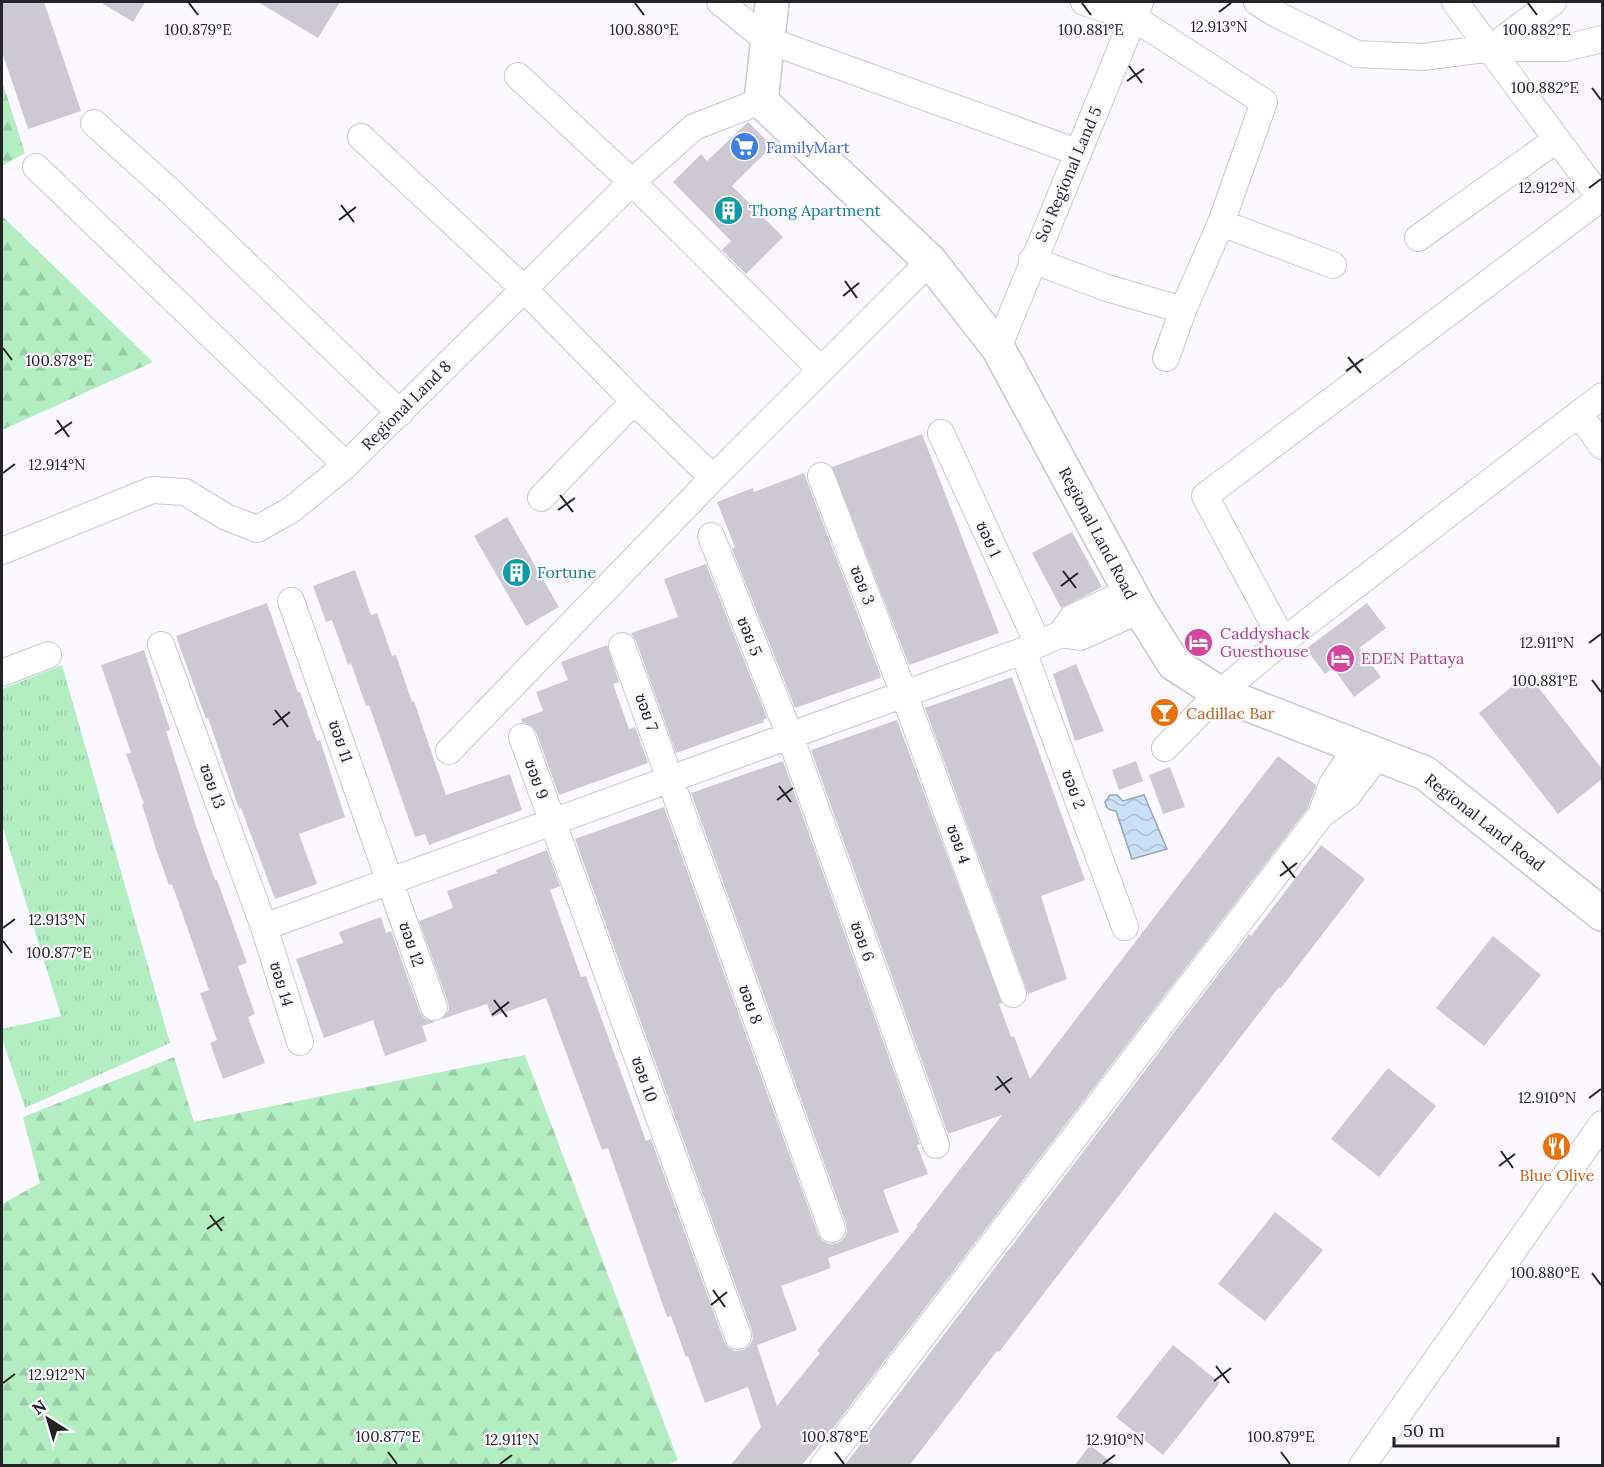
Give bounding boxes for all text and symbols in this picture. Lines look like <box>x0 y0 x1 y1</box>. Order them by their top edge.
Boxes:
text: 12.913°N <box>1190 17 1248 36</box>
text: 100.879°E <box>165 20 231 39</box>
text: 100.880°E <box>609 20 679 39</box>
text: 100.881°E <box>1058 20 1124 39</box>
text: 100.882°E <box>1503 20 1571 39</box>
text: 100.882°E <box>1511 78 1579 97</box>
street label: Soi Regional Land 5 <box>1030 103 1106 245</box>
supermarket icon: FamilyMart <box>729 131 761 163</box>
place label: FamilyMart <box>766 137 851 157</box>
text: 12.912°N <box>1519 178 1575 197</box>
building icon: Thong Apartment <box>712 194 744 226</box>
place label: Thong Apartment <box>749 200 882 220</box>
text: 100.878°E <box>26 351 92 370</box>
street label: Regional Land 8 <box>357 356 455 454</box>
text: 12.914°N <box>29 455 85 474</box>
street label: Regional Land Road <box>1055 464 1141 603</box>
street label: ซอย 1 <box>972 518 1006 560</box>
building icon: Fortune <box>500 556 532 588</box>
place label: Fortune <box>537 562 596 582</box>
street label: ซอย 3 <box>846 562 880 608</box>
street label: ซอย 5 <box>733 613 767 659</box>
place label: Caddyshack Guesthouse <box>1220 623 1310 661</box>
hotel icon: Caddyshack Guesthouse <box>1183 626 1215 658</box>
text: 12.911°N <box>1520 633 1574 652</box>
hotel icon: EDEN Pattaya <box>1324 642 1356 674</box>
place label: EDEN Pattaya <box>1361 648 1464 668</box>
text: 100.881°E <box>1512 671 1578 690</box>
street label: ซอย 7 <box>631 690 663 734</box>
bar icon: Cadillac Bar <box>1149 697 1181 729</box>
place label: Cadillac Bar <box>1186 703 1274 723</box>
street label: ซอย 11 <box>324 717 358 765</box>
street label: ซอย 9 <box>521 756 553 802</box>
street label: ซอย 13 <box>196 761 230 811</box>
street label: ซอย 2 <box>1058 767 1090 811</box>
street label: Regional Land Road <box>1421 769 1549 875</box>
street label: ซอย 4 <box>943 822 975 867</box>
text: 12.913°N <box>28 910 86 929</box>
street label: ซอย 6 <box>847 918 879 964</box>
street label: ซอย 12 <box>395 919 429 969</box>
text: 100.877°E <box>26 943 92 962</box>
street label: ซอย 14 <box>266 959 298 1009</box>
street label: ซอย 8 <box>735 981 767 1027</box>
street label: ซอย 10 <box>627 1053 663 1105</box>
text: 12.910°N <box>1518 1088 1576 1107</box>
restaurant icon: Blue Olive <box>1541 1131 1573 1163</box>
place label: Blue Olive <box>1520 1165 1595 1185</box>
text: 100.880°E <box>1510 1263 1580 1282</box>
text: 12.912°N <box>29 1365 85 1384</box>
north arrow <box>18 1389 78 1449</box>
text: N <box>28 1395 50 1419</box>
scale bar <box>1394 1410 1558 1448</box>
text: 50 m <box>1403 1419 1445 1442</box>
text: 100.877°E <box>355 1427 421 1446</box>
text: 100.878°E <box>802 1427 868 1446</box>
text: 100.879°E <box>1248 1427 1314 1446</box>
text: 12.911°N <box>485 1430 539 1449</box>
text: 12.910°N <box>1086 1430 1144 1449</box>

